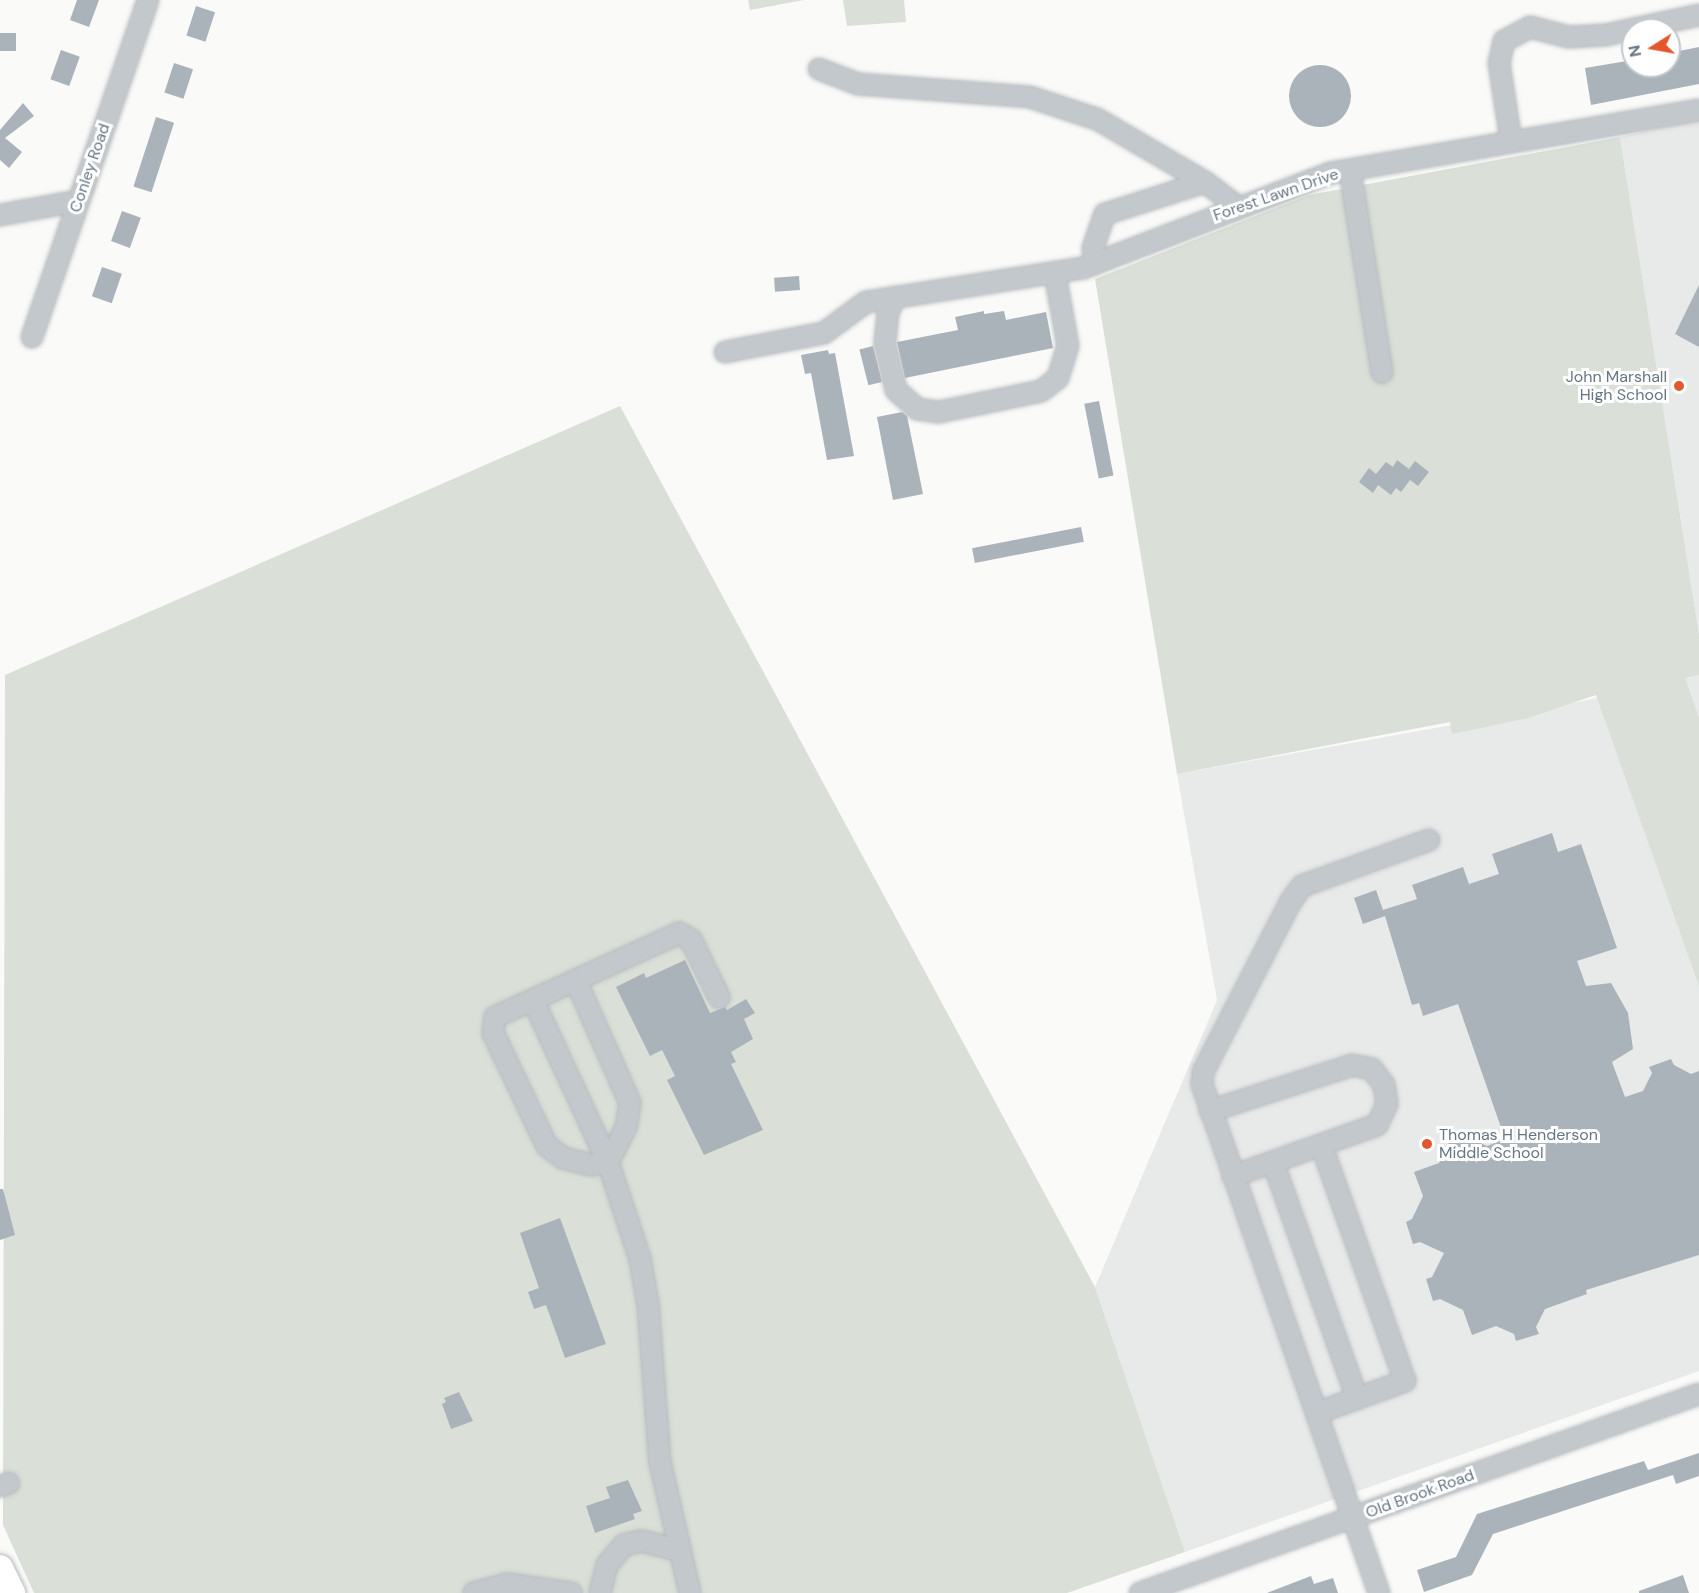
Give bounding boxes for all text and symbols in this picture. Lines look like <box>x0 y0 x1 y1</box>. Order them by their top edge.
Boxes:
north arrow <box>1621 18 1681 78</box>
text: N <box>1623 43 1646 59</box>
street label: Conley Road <box>66 121 114 215</box>
street label: Forest Lawn Drive <box>1211 165 1341 225</box>
place label: John Marshall High School <box>1566 367 1667 405</box>
marker: John Marshall High School <box>1672 379 1686 393</box>
place label: Thomas H Henderson Middle School <box>1439 1125 1598 1163</box>
marker: Thomas H Henderson Middle School <box>1420 1137 1434 1151</box>
street label: Old Brook Road <box>1363 1465 1477 1523</box>

